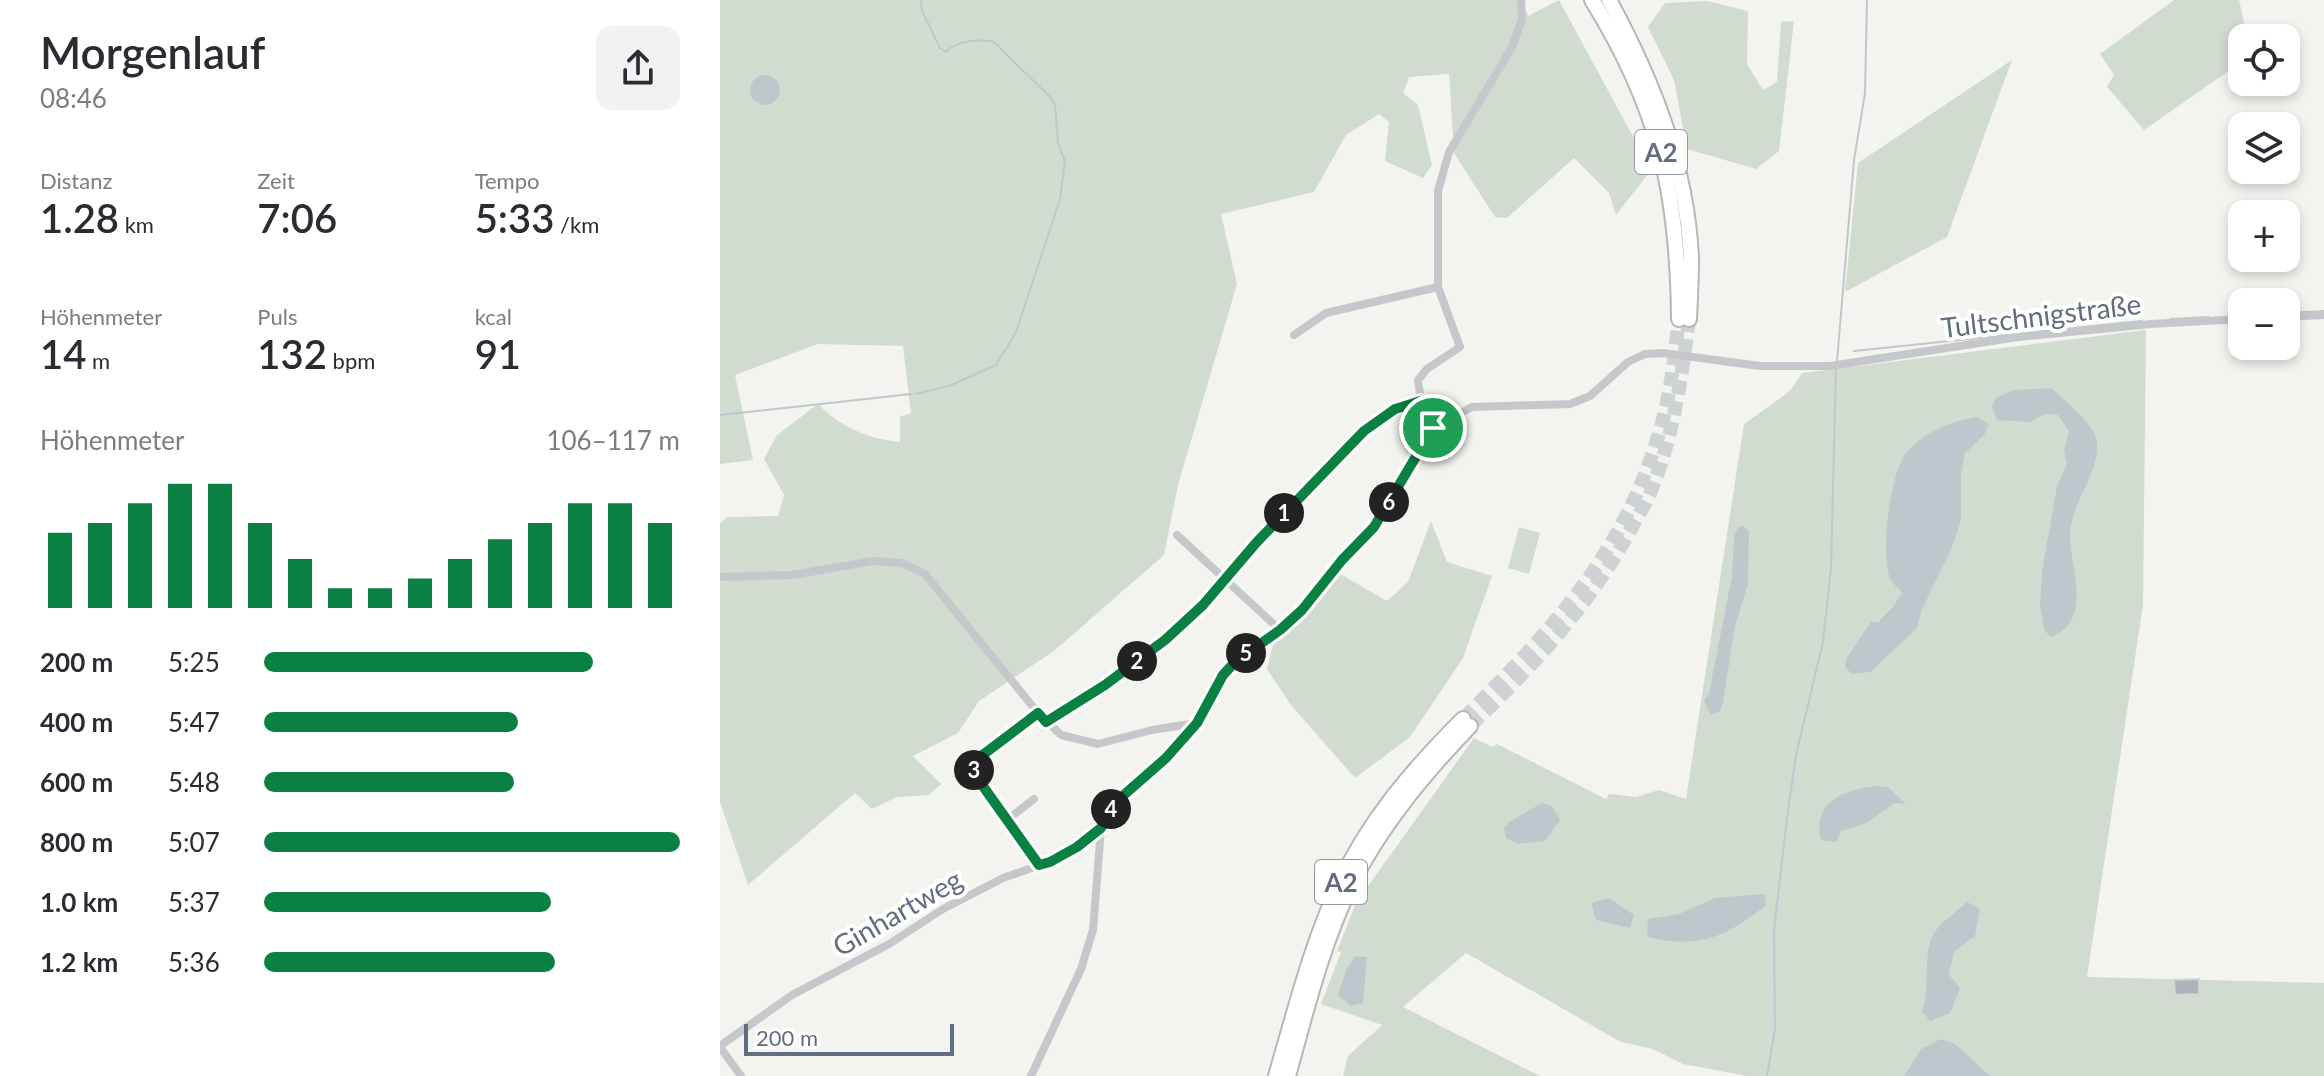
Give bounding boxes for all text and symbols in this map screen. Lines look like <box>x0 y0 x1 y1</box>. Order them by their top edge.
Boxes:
map controls <box>2228 24 2300 360</box>
button: locate <box>2228 24 2300 96</box>
text: Morgenlauf <box>40 26 265 78</box>
button: share <box>596 26 680 110</box>
text: 08:46 <box>40 82 107 114</box>
button: layers <box>2228 112 2300 184</box>
road number: A2 <box>1635 130 1687 174</box>
text: Distanz <box>40 167 112 194</box>
text: Zeit <box>257 167 295 194</box>
text: Tempo <box>475 167 539 194</box>
text: 1.28 <box>40 194 119 242</box>
text: 7:06 <box>257 194 337 242</box>
text: 5:33 <box>475 194 554 242</box>
button: + <box>2228 200 2300 272</box>
text: km <box>119 211 154 238</box>
text: /km <box>554 211 599 238</box>
street label: Tultschnigstraße <box>1939 286 2143 344</box>
button: − <box>2228 288 2300 360</box>
text: Höhenmeter <box>40 303 162 330</box>
text: Puls <box>257 303 297 330</box>
text: kcal <box>475 303 512 330</box>
text: 14 <box>40 330 86 378</box>
text: 132 <box>257 330 327 378</box>
text: 91 <box>475 330 521 378</box>
text: m <box>86 347 110 374</box>
text: bpm <box>327 347 375 374</box>
pin <box>1399 394 1467 462</box>
icon: arrive <box>1411 406 1455 450</box>
text: Höhenmeter <box>40 424 184 456</box>
text: 106–117 m <box>546 424 680 456</box>
pin: 6 <box>1369 482 1409 522</box>
text: 6 <box>1383 488 1395 515</box>
pin: 1 <box>1264 493 1304 533</box>
text: 1 <box>1278 499 1290 526</box>
pin: 5 <box>1226 633 1266 673</box>
text: 5 <box>1240 639 1252 666</box>
pin: 2 <box>1117 641 1157 681</box>
text: 200 m <box>40 646 113 678</box>
text: 5:25 <box>168 646 220 678</box>
text: 2 <box>1131 647 1143 674</box>
text: 400 m <box>40 706 113 738</box>
text: 5:47 <box>168 706 220 738</box>
pin: 3 <box>954 750 994 790</box>
text: 3 <box>968 756 980 783</box>
text: 600 m <box>40 766 113 798</box>
text: 5:48 <box>168 766 220 798</box>
pin: 4 <box>1091 789 1131 829</box>
text: 4 <box>1105 795 1117 822</box>
text: 800 m <box>40 826 113 858</box>
text: 5:07 <box>168 826 220 858</box>
road number: A2 <box>1315 860 1367 904</box>
street label: Ginhartweg <box>826 861 968 963</box>
text: 1.0 km <box>40 886 118 918</box>
text: 5:37 <box>168 886 220 918</box>
text: 1.2 km <box>40 946 118 978</box>
text: 5:36 <box>168 946 220 978</box>
scale bar <box>744 1020 954 1056</box>
text: 200 m <box>756 1024 818 1051</box>

